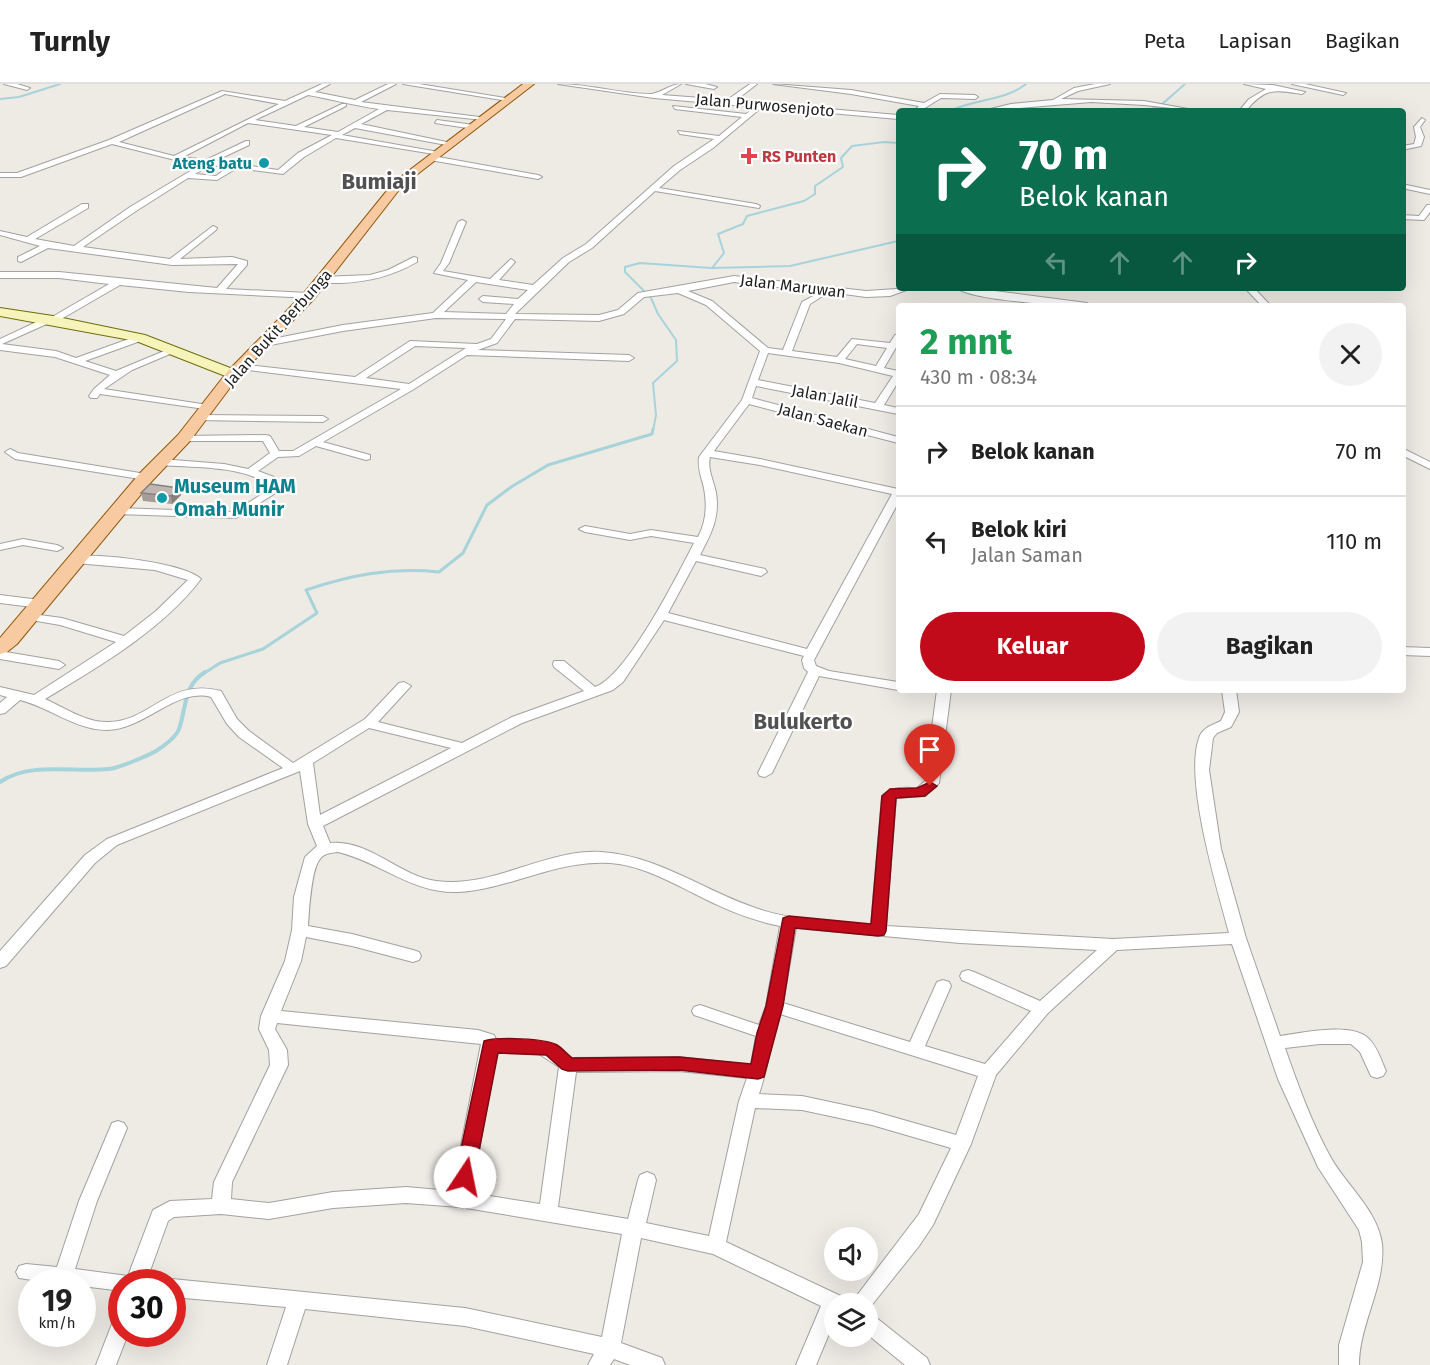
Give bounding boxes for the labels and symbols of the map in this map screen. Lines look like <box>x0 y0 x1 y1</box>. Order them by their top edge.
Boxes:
street label: Jalan Purwosenjoto <box>695 89 835 121</box>
marker: RS Punten <box>740 147 758 165</box>
place label: RS Punten <box>762 147 836 166</box>
place label: Ateng batu <box>172 154 252 173</box>
marker: Ateng batu <box>257 156 271 170</box>
district label: Bumiaji <box>341 168 417 195</box>
street label: Jalan Bukit Berbunga <box>220 265 336 391</box>
street label: Jalan Maruwan <box>739 270 847 302</box>
street label: Jalan Jalil <box>790 380 860 412</box>
street label: Jalan Saekan <box>776 399 870 441</box>
place label: Museum HAM Omah Munir <box>174 474 296 521</box>
marker: Museum HAM Omah Munir <box>155 491 169 505</box>
district label: Bulukerto <box>753 708 853 735</box>
pin <box>904 724 955 786</box>
position arrow <box>433 1145 497 1209</box>
speed limit sign: 30 <box>108 1269 186 1347</box>

